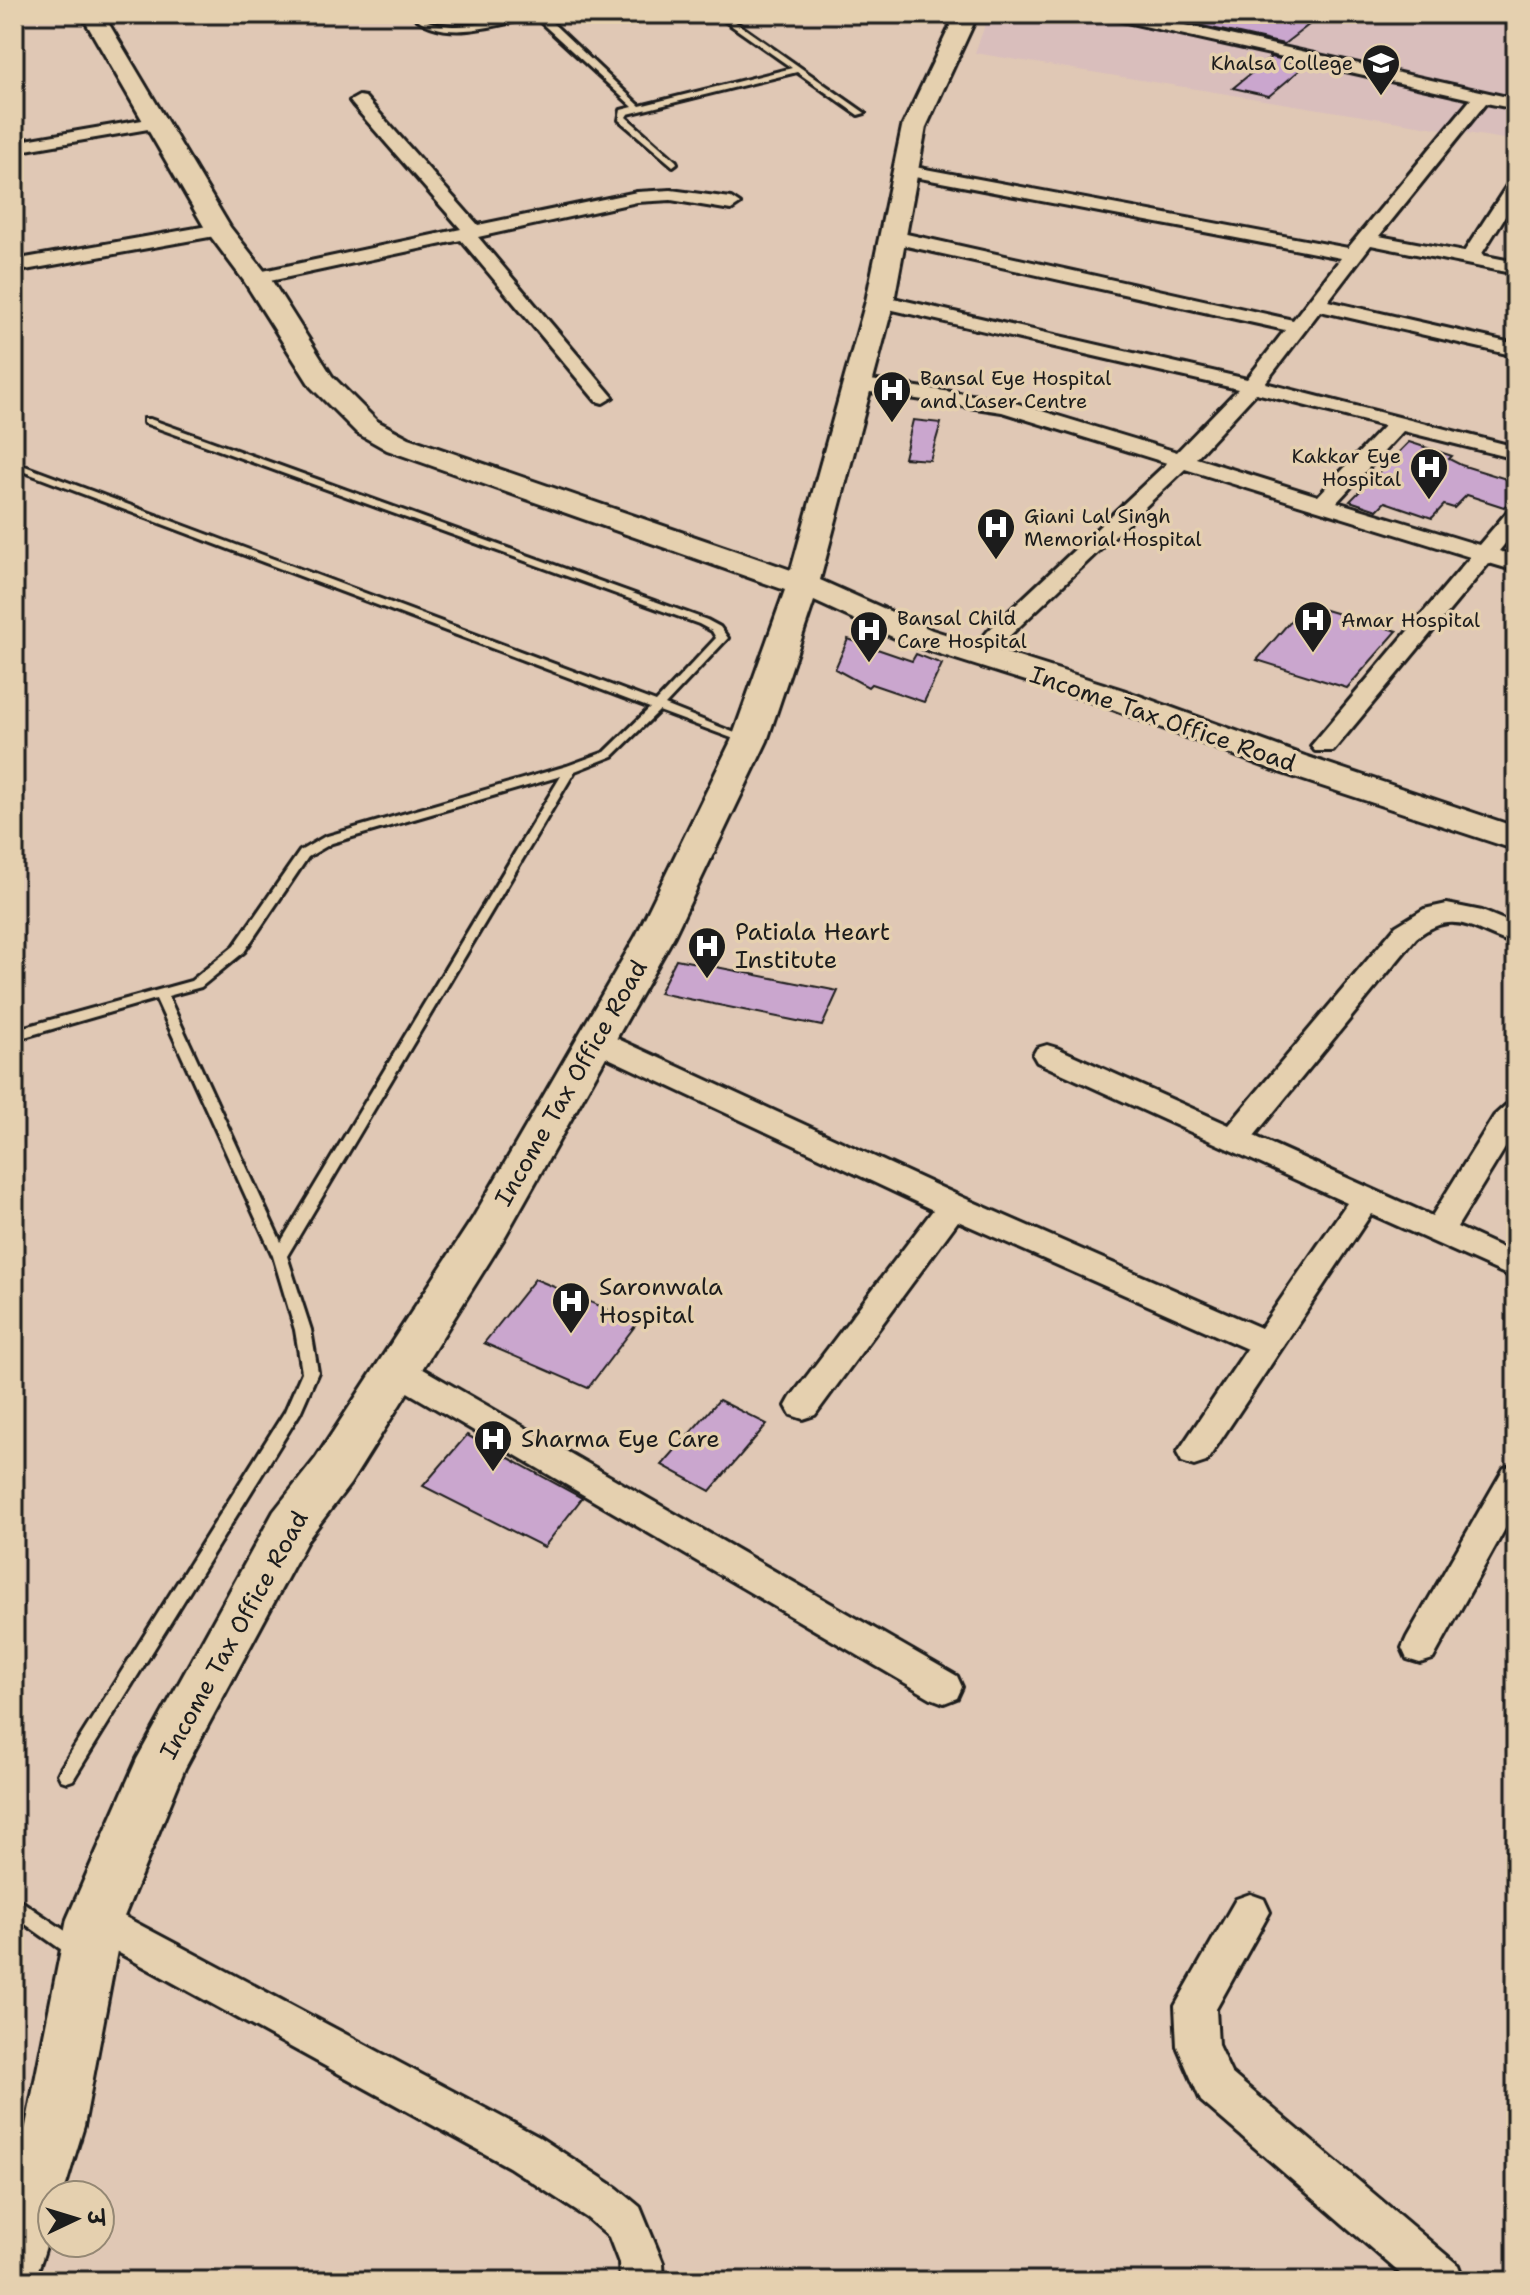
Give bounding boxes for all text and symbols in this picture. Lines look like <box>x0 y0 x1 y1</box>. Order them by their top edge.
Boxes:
school or university icon: Khalsa College <box>1360 42 1402 97</box>
place label: Khalsa College <box>1211 50 1353 76</box>
place label: Bansal Eye Hospital and Laser Centre <box>920 365 1111 414</box>
hospital icon: Bansal Eye Hospital and Laser Centre <box>871 369 913 424</box>
place label: Kakkar Eye Hospital <box>1291 443 1401 492</box>
hospital icon: Kakkar Eye Hospital <box>1408 446 1450 501</box>
place label: Giani Lal Singh Memorial Hospital <box>1024 503 1202 552</box>
hospital icon: Giani Lal Singh Memorial Hospital <box>975 506 1017 561</box>
hospital icon: Amar Hospital <box>1292 599 1334 654</box>
place label: Bansal Child Care Hospital <box>897 605 1027 654</box>
place label: Amar Hospital <box>1341 607 1480 633</box>
hospital icon: Bansal Child Care Hospital <box>848 609 890 664</box>
street label: Income Tax Office Road <box>1026 658 1300 780</box>
place label: Patiala Heart Institute <box>735 916 890 976</box>
hospital icon: Patiala Heart Institute <box>686 925 728 980</box>
street label: Income Tax Office Road <box>487 954 655 1212</box>
place label: Saronwala Hospital <box>599 1271 723 1331</box>
hospital icon: Saronwala Hospital <box>550 1280 592 1335</box>
hospital icon: Sharma Eye Care <box>472 1418 514 1473</box>
place label: Sharma Eye Care <box>521 1423 720 1455</box>
street label: Income Tax Office Road <box>152 1505 316 1765</box>
north arrow <box>36 2179 116 2259</box>
text: उ <box>80 2207 111 2228</box>

